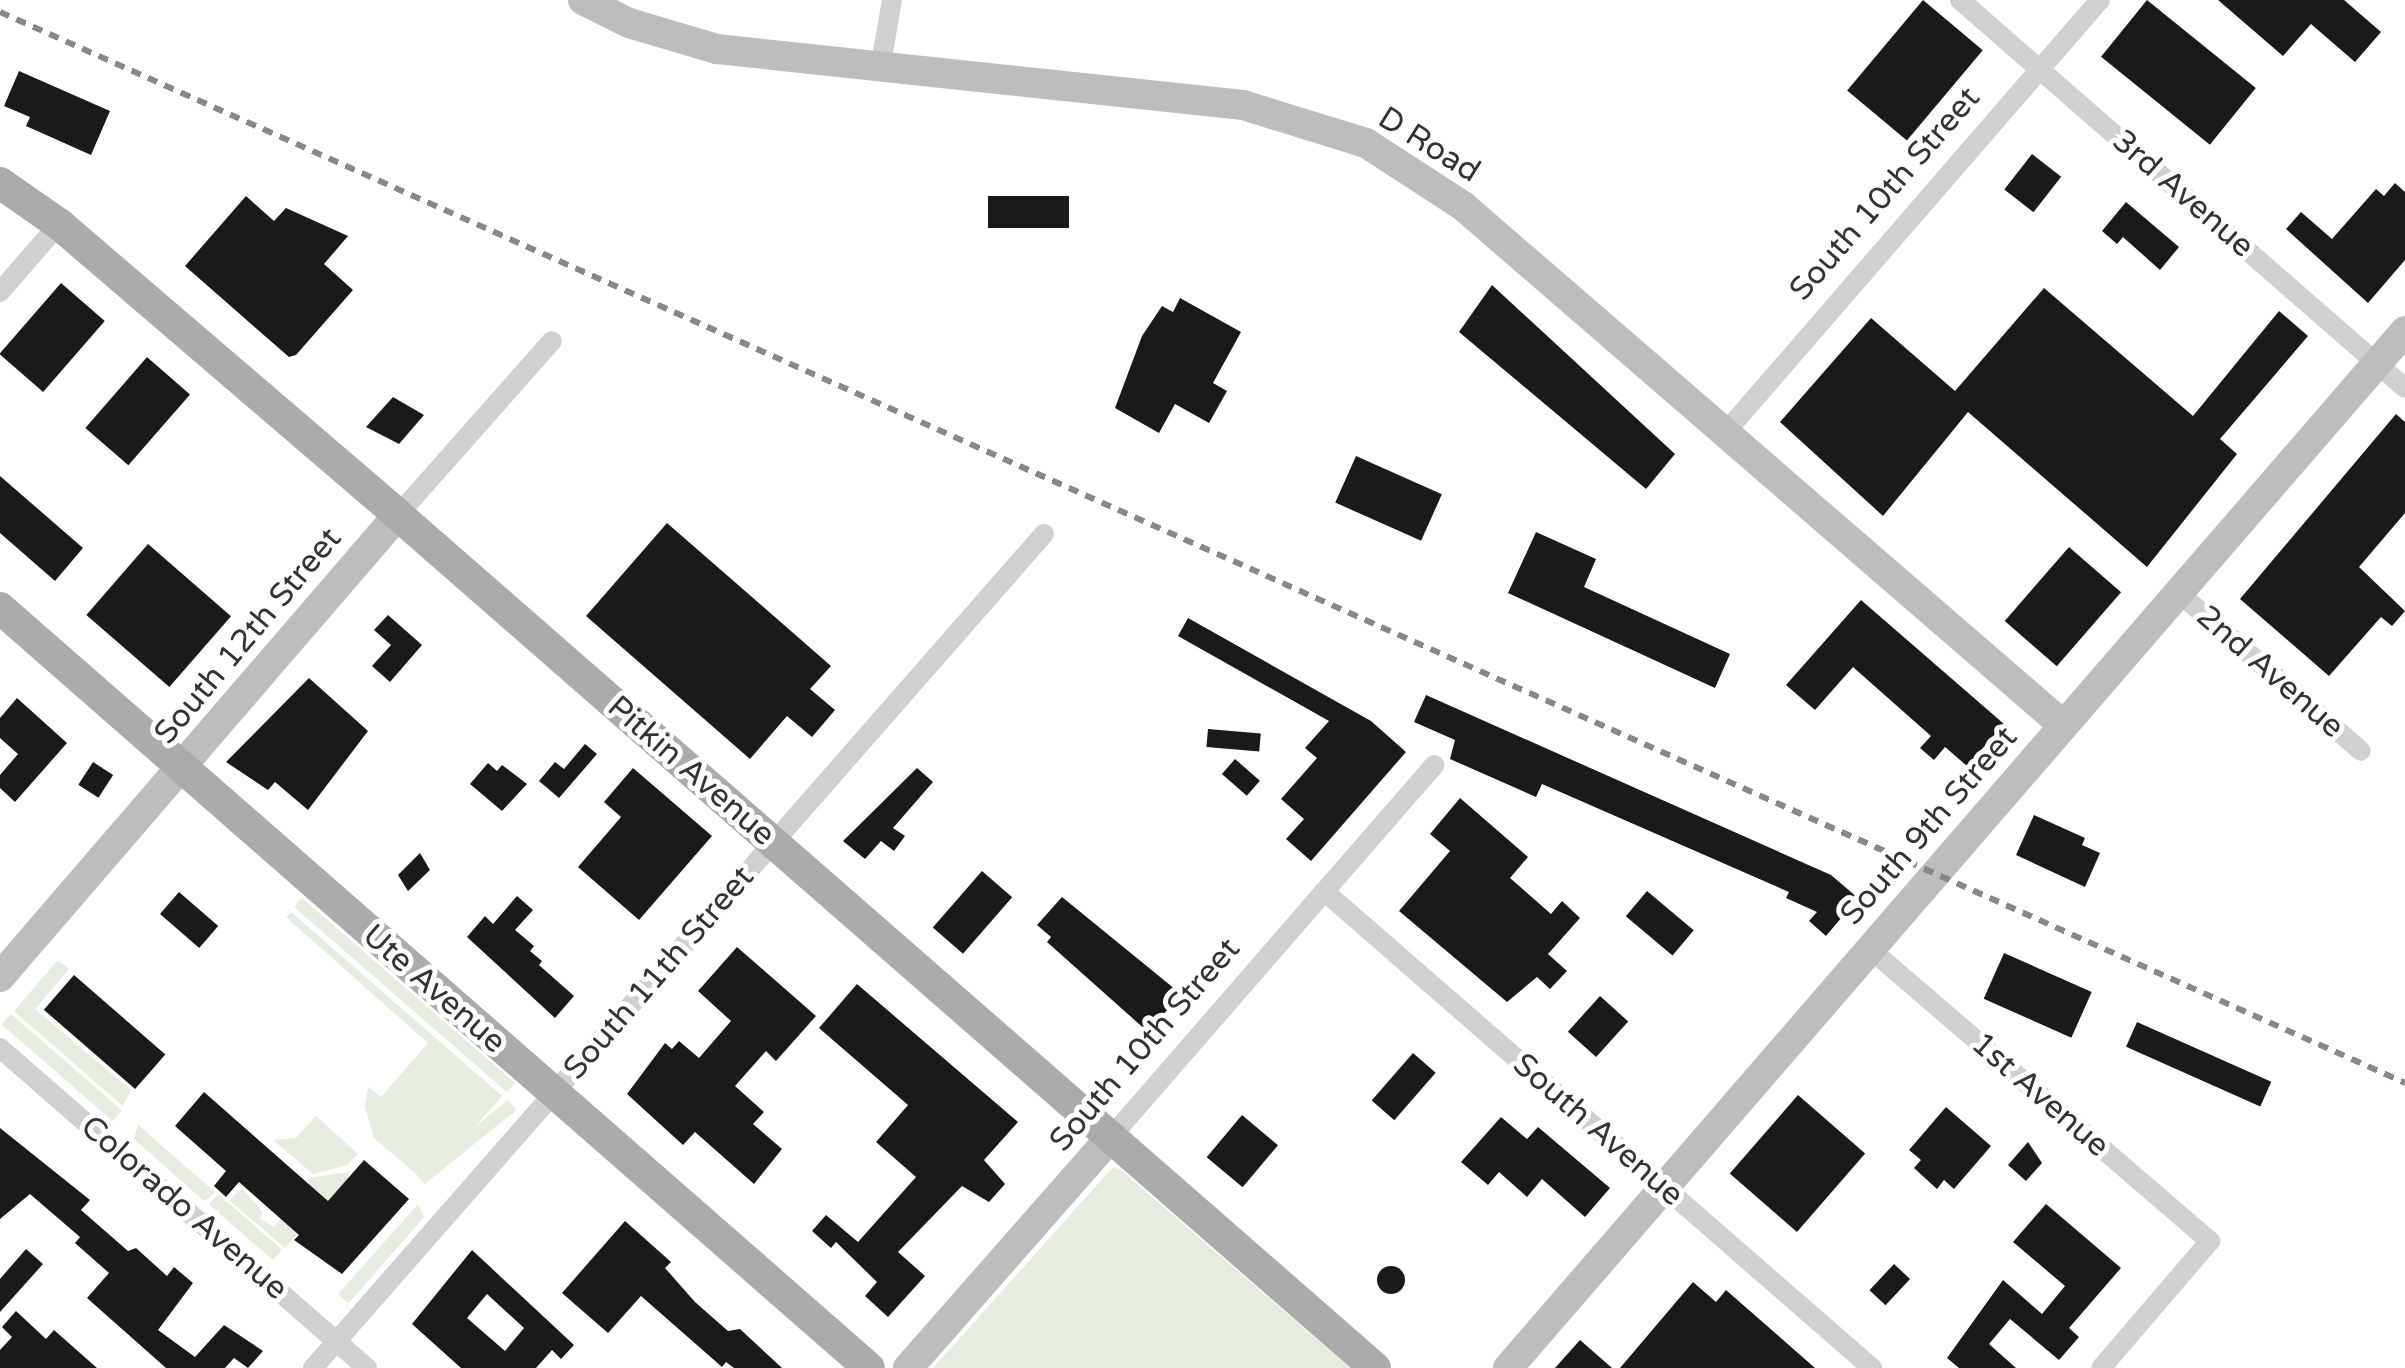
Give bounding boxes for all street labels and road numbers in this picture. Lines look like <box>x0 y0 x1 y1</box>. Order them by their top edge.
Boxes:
street label: South 10th Street <box>1782 79 1988 309</box>
street label: D Road <box>1371 99 1487 191</box>
street label: 3rd Avenue <box>2104 122 2262 266</box>
street label: South 12th Street <box>146 520 350 752</box>
street label: 2nd Avenue <box>2188 598 2352 746</box>
street label: Pitkin Avenue <box>599 688 783 854</box>
street label: South 9th Street <box>1832 719 2026 933</box>
street label: South 11th Street <box>556 858 762 1088</box>
street label: Ute Avenue <box>355 916 513 1062</box>
street label: South 10th Street <box>1042 930 1248 1160</box>
street label: 1st Avenue <box>1963 1025 2117 1165</box>
street label: South Avenue <box>1505 1046 1691 1214</box>
street label: Colorado Avenue <box>73 1108 295 1308</box>

